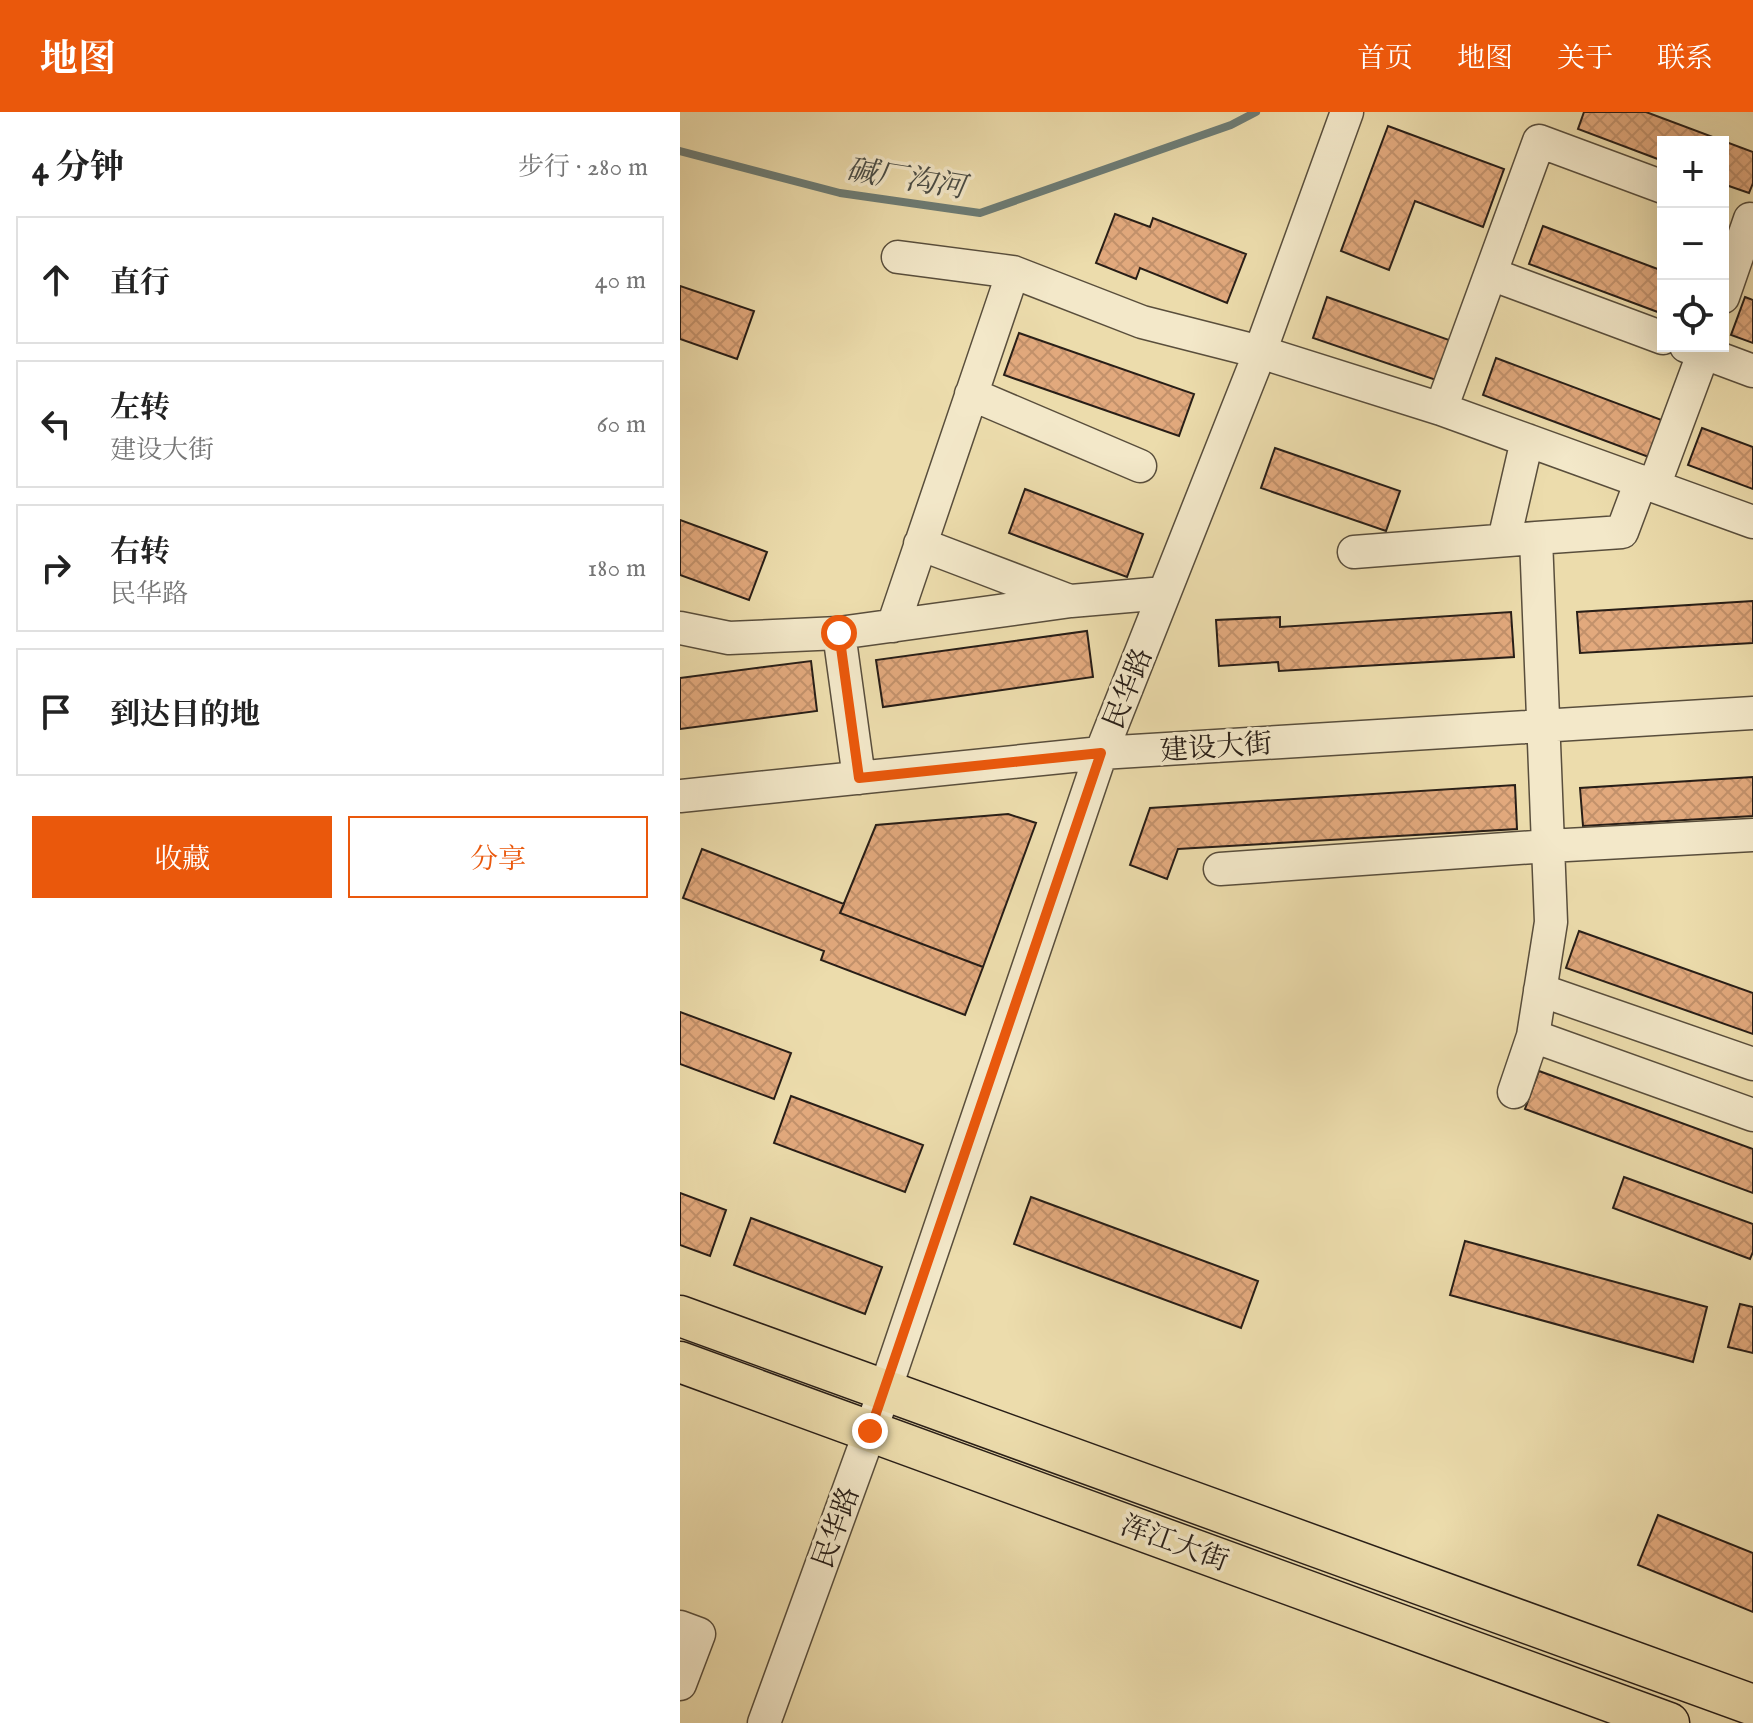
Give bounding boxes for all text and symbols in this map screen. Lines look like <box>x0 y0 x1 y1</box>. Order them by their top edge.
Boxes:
text: 地图 <box>40 37 116 85</box>
text: 首页 <box>1357 42 1413 77</box>
text: 地图 <box>1457 42 1513 77</box>
text: 关于 <box>1557 42 1613 77</box>
text: 联系 <box>1657 42 1713 77</box>
map controls <box>1657 136 1729 352</box>
button: + <box>1657 136 1729 208</box>
text: 4 分钟 <box>32 147 124 190</box>
text: 步行 · 280 m <box>518 151 648 184</box>
water label: 碱厂沟河 <box>843 152 973 209</box>
button: − <box>1657 208 1729 280</box>
icon: ahead <box>34 258 78 302</box>
text: 40 m <box>595 264 646 297</box>
text: 直行 <box>110 265 170 303</box>
button: locate <box>1657 280 1729 352</box>
text: 左转 <box>110 390 170 428</box>
icon: left <box>34 402 78 446</box>
text: 60 m <box>597 408 646 441</box>
text: 建设大街 <box>110 434 214 467</box>
text: 右转 <box>110 534 170 572</box>
icon: right <box>34 546 78 590</box>
text: 180 m <box>588 552 646 585</box>
text: 民华路 <box>110 578 188 611</box>
route start <box>821 615 857 651</box>
street label: 民华路 <box>1097 643 1161 734</box>
icon: arrive <box>34 690 78 734</box>
text: 到达目的地 <box>110 697 260 735</box>
street label: 建设大街 <box>1159 727 1273 770</box>
button: 收藏 <box>32 816 332 898</box>
button: 分享 <box>348 816 648 898</box>
route end <box>852 1413 888 1449</box>
street label: 民华路 <box>807 1482 868 1573</box>
street label: 浑江大街 <box>1116 1509 1233 1580</box>

